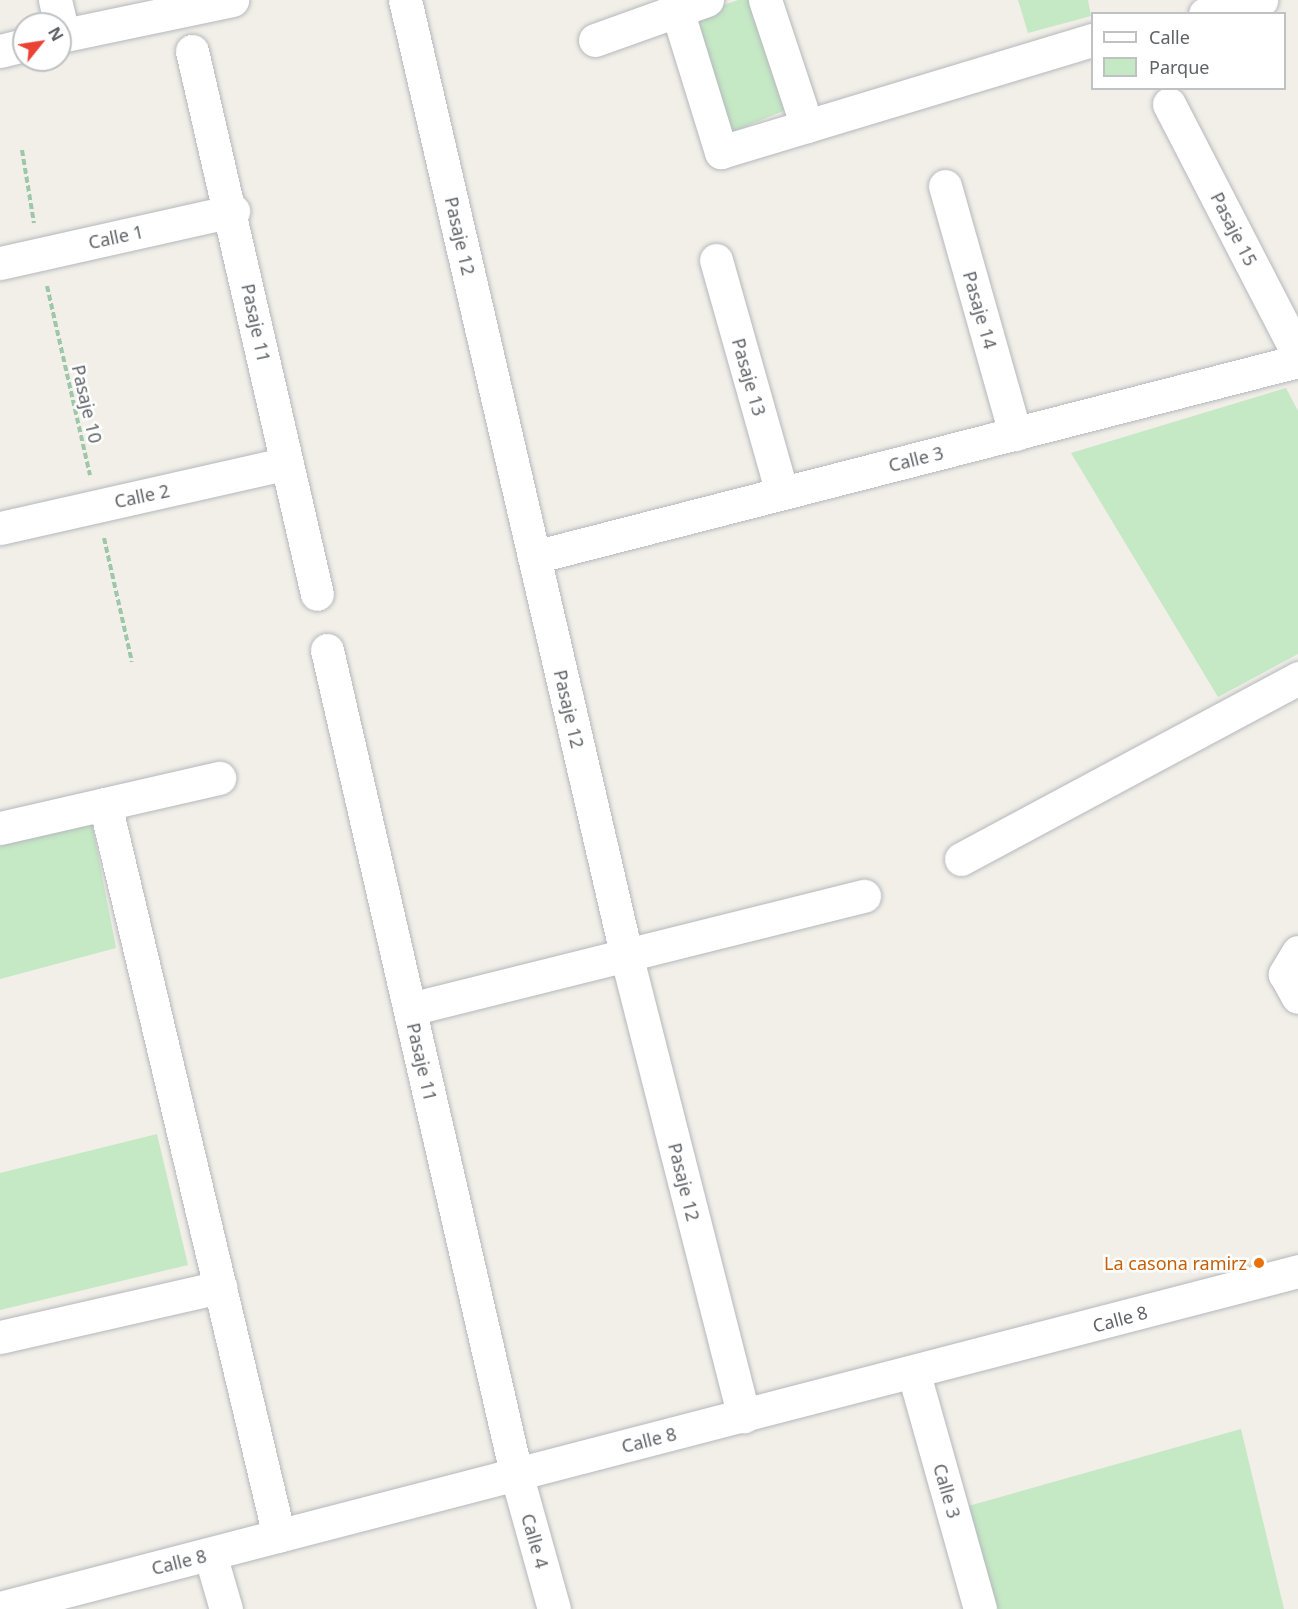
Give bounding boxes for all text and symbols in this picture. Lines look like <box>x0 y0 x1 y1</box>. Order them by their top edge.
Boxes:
north arrow <box>12 12 72 72</box>
legend <box>1091 12 1286 90</box>
text: N <box>43 23 69 45</box>
text: Calle <box>1149 25 1190 49</box>
text: Parque <box>1149 55 1209 79</box>
street label: Pasaje 15 <box>1206 189 1262 269</box>
street label: Pasaje 12 <box>441 195 479 277</box>
street label: Calle 1 <box>86 221 146 253</box>
street label: Pasaje 14 <box>959 269 1001 351</box>
street label: Pasaje 11 <box>237 282 275 364</box>
street label: Pasaje 13 <box>728 336 770 418</box>
street label: Pasaje 10 <box>68 363 106 445</box>
street label: Calle 3 <box>886 442 946 476</box>
street label: Calle 2 <box>112 480 172 512</box>
street label: Pasaje 12 <box>550 668 588 750</box>
street label: Pasaje 11 <box>403 1021 441 1103</box>
street label: Pasaje 12 <box>664 1141 704 1223</box>
place label: La casona ramirz <box>1104 1252 1247 1274</box>
marker: La casona ramirz <box>1252 1256 1266 1270</box>
street label: Calle 8 <box>1090 1301 1150 1337</box>
street label: Calle 8 <box>619 1423 679 1457</box>
street label: Calle 3 <box>929 1461 965 1521</box>
street label: Calle 4 <box>517 1511 553 1571</box>
street label: Calle 8 <box>149 1545 209 1579</box>

